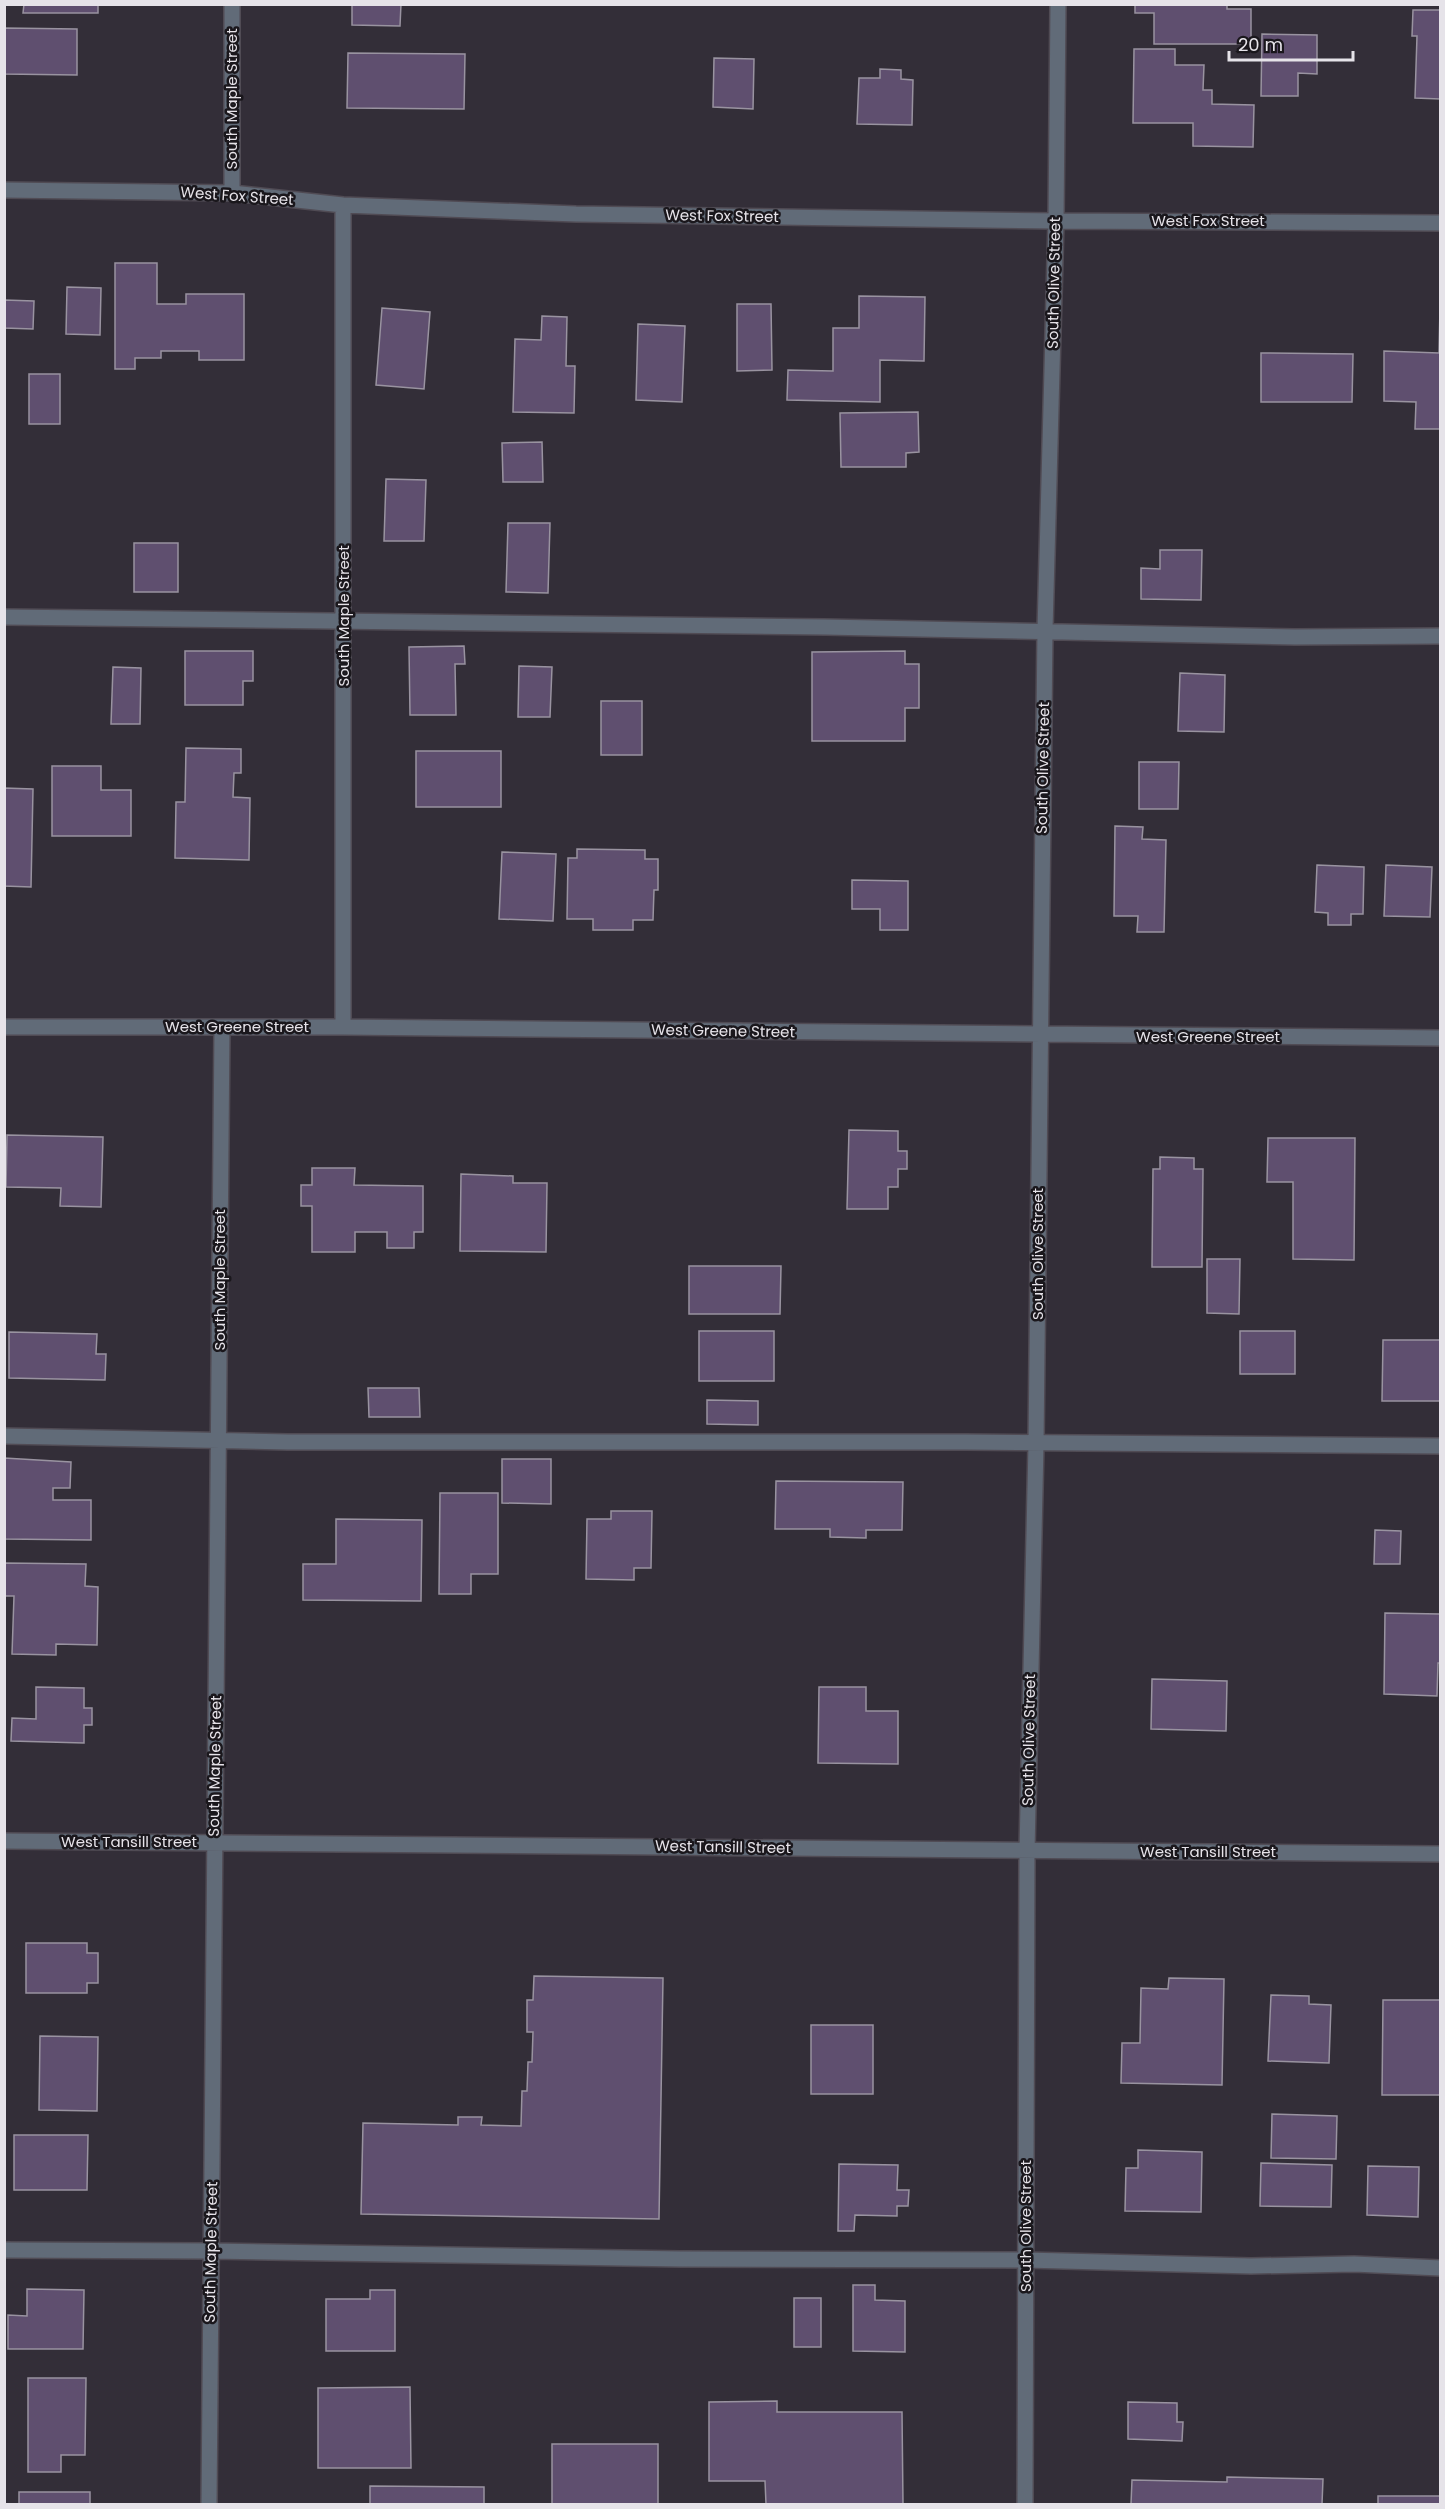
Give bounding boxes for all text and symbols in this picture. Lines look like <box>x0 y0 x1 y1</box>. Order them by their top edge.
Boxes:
scale bar <box>1229 24 1354 62</box>
street label: South Maple Street <box>221 28 242 170</box>
text: 20 m <box>1238 32 1283 57</box>
street label: West Fox Street <box>180 181 294 210</box>
street label: West Fox Street <box>665 204 779 227</box>
street label: West Fox Street <box>1151 210 1265 231</box>
street label: South Olive Street <box>1042 217 1065 349</box>
street label: South Maple Street <box>333 545 354 687</box>
street label: South Olive Street <box>1031 702 1054 834</box>
street label: West Greene Street <box>165 1016 309 1037</box>
street label: West Greene Street <box>651 1019 795 1042</box>
street label: West Greene Street <box>1136 1026 1280 1047</box>
street label: South Olive Street <box>1027 1188 1048 1320</box>
street label: South Maple Street <box>209 1209 230 1351</box>
street label: South Olive Street <box>1017 1674 1040 1806</box>
street label: South Maple Street <box>203 1695 226 1837</box>
street label: West Tansill Street <box>61 1831 197 1852</box>
street label: West Tansill Street <box>655 1835 791 1858</box>
street label: West Tansill Street <box>1140 1841 1276 1862</box>
street label: South Olive Street <box>1015 2160 1036 2292</box>
street label: South Maple Street <box>199 2181 222 2323</box>

